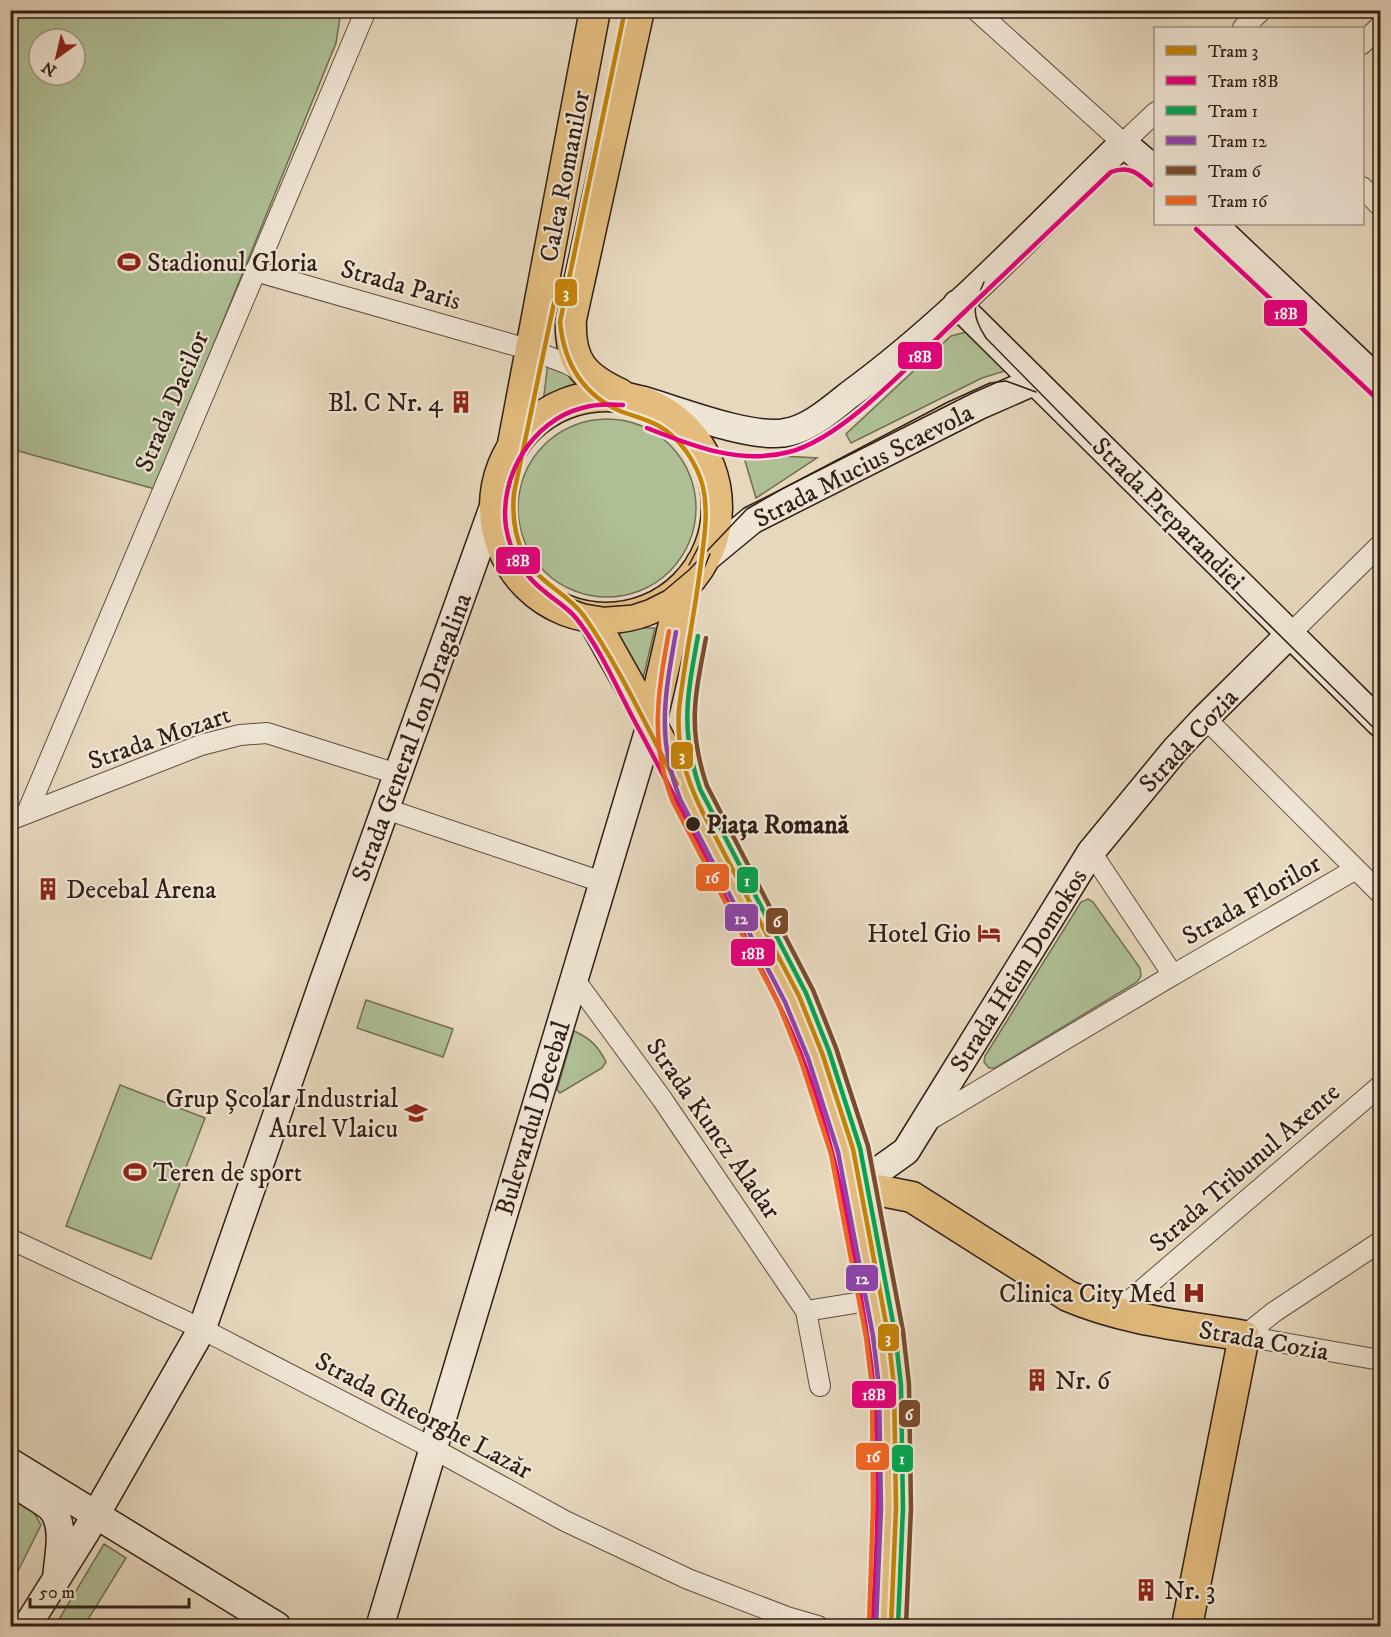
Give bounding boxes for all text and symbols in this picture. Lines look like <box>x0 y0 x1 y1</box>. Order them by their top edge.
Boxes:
north arrow <box>27 27 87 87</box>
legend <box>1154 27 1364 225</box>
text: Tram 3 <box>1208 41 1258 63</box>
text: N <box>38 57 60 81</box>
text: Tram 18B <box>1208 71 1279 93</box>
street label: Calea Romanilor <box>533 87 598 265</box>
text: Tram 1 <box>1208 101 1258 123</box>
text: Tram 12 <box>1208 131 1267 153</box>
text: Tram 6 <box>1208 161 1262 183</box>
text: Tram 16 <box>1208 191 1268 213</box>
place label: Stadionul Gloria <box>147 247 318 280</box>
sports icon: Stadionul Gloria <box>116 249 142 275</box>
street label: Strada Paris <box>337 253 464 318</box>
line badge: 3 <box>554 278 578 307</box>
text: 3 <box>563 283 569 303</box>
line badge: 18B <box>1263 299 1308 327</box>
text: 18B <box>1274 304 1298 324</box>
street label: Strada Dacilor <box>128 326 217 477</box>
line badge: 18B <box>897 341 943 370</box>
text: 18B <box>908 347 932 367</box>
place label: Bl. C Nr. 4 <box>328 387 444 420</box>
building icon: Bl. C Nr. 4 <box>448 389 474 415</box>
street label: Strada Mucius Scaevola <box>748 397 979 536</box>
street label: Strada Preparandiei <box>1084 431 1251 598</box>
line badge: 18B <box>495 546 541 575</box>
text: 18B <box>506 551 530 571</box>
street label: Strada General Ion Dragalina <box>345 589 480 886</box>
street label: Strada Cozia <box>1132 682 1246 800</box>
street label: Strada Mozart <box>84 699 235 778</box>
line badge: 3 <box>670 741 694 770</box>
text: 3 <box>679 746 685 766</box>
place label: Piața Romană <box>706 809 850 842</box>
marker: Piața Romană <box>684 815 702 833</box>
street label: Strada Florilor <box>1176 847 1327 953</box>
line badge: 16 <box>695 863 730 892</box>
street label: Strada Heim Domokos <box>943 863 1095 1079</box>
line badge: 1 <box>736 866 759 894</box>
text: 16 <box>705 868 721 888</box>
text: 1 <box>744 871 750 891</box>
place label: Decebal Arena <box>66 874 216 907</box>
building icon: Decebal Arena <box>35 876 61 902</box>
line badge: 12 <box>724 903 759 932</box>
line badge: 6 <box>765 907 789 935</box>
text: 12 <box>734 909 749 929</box>
text: 6 <box>773 912 783 932</box>
place label: Hotel Gio <box>867 918 971 951</box>
hotel icon: Hotel Gio <box>976 920 1002 946</box>
line badge: 18B <box>730 938 776 967</box>
text: 18B <box>741 944 765 964</box>
street label: Bulevardul Decebal <box>488 1017 579 1220</box>
street label: Strada Kuncz Aladar <box>638 1032 788 1226</box>
street label: Strada Tribunul Axente <box>1143 1076 1347 1260</box>
place label: Grup Școlar Industrial Aurel Vlaicu <box>165 1083 398 1146</box>
school or university icon: Grup Școlar Industrial Aurel Vlaicu <box>403 1100 429 1126</box>
place label: Teren de sport <box>153 1157 302 1190</box>
sports icon: Teren de sport <box>122 1159 148 1185</box>
line badge: 12 <box>845 1264 879 1292</box>
text: 12 <box>855 1269 870 1289</box>
place label: Clinica City Med <box>999 1278 1176 1311</box>
hospital icon: Clinica City Med <box>1181 1280 1207 1306</box>
street label: Strada Cozia <box>1196 1314 1331 1369</box>
line badge: 3 <box>877 1323 900 1352</box>
text: 3 <box>885 1328 891 1348</box>
street label: Strada Gheorghe Lazăr <box>309 1345 538 1488</box>
place label: Nr. 6 <box>1055 1365 1112 1398</box>
building icon: Nr. 6 <box>1024 1367 1050 1393</box>
line badge: 18B <box>851 1380 897 1409</box>
text: 18B <box>862 1385 886 1405</box>
line badge: 6 <box>898 1399 921 1428</box>
text: 6 <box>905 1405 915 1425</box>
line badge: 16 <box>855 1442 890 1471</box>
line badge: 1 <box>891 1444 914 1473</box>
text: 16 <box>866 1447 882 1467</box>
text: 1 <box>899 1449 905 1469</box>
scale bar <box>30 1571 189 1609</box>
place label: Nr. 3 <box>1164 1575 1215 1608</box>
building icon: Nr. 3 <box>1133 1577 1159 1603</box>
text: 50 m <box>39 1582 75 1604</box>

